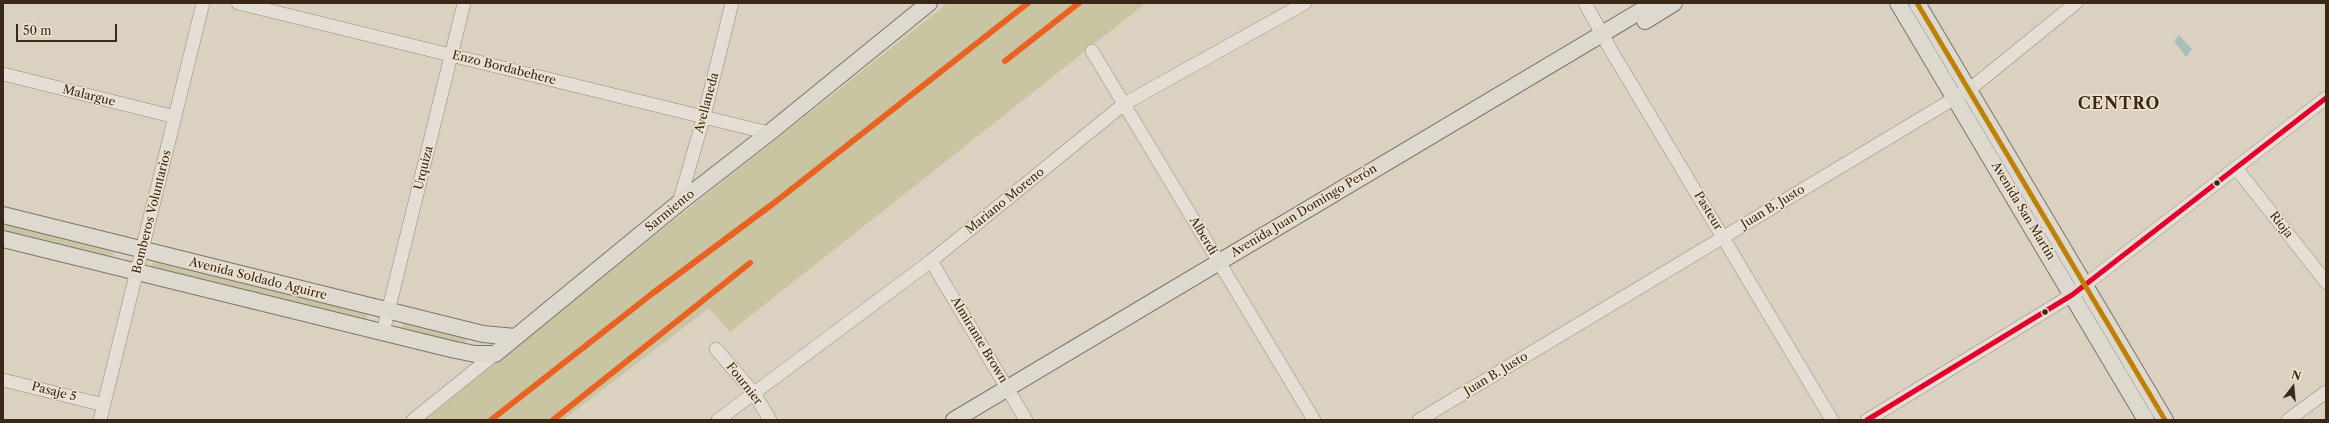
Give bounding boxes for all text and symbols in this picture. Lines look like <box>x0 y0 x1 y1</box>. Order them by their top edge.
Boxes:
scale bar <box>18 16 119 42</box>
text: 50 m <box>23 23 52 38</box>
street label: Enzo Bordabehere <box>451 48 557 88</box>
street label: Avellaneda <box>692 71 722 135</box>
street label: Malargue <box>61 83 117 109</box>
district label: CENTRO <box>2078 94 2160 114</box>
street label: Urquiza <box>412 145 436 191</box>
street label: Bomberos Voluntarios <box>130 149 174 275</box>
street label: Avenida San Martín <box>1988 159 2058 263</box>
street label: Avenida Juan Domingo Perón <box>1228 162 1380 260</box>
street label: Mariano Moreno <box>963 165 1047 237</box>
unlabelled marker <box>2212 178 2222 188</box>
street label: Juan B. Justo <box>1739 182 1807 232</box>
street label: Sarmiento <box>642 187 698 235</box>
street label: Pasteur <box>1691 189 1725 233</box>
street label: Rioja <box>2266 209 2296 241</box>
street label: Alberdi <box>1186 214 1220 258</box>
street label: Avenida Soldado Aguirre <box>188 255 328 303</box>
street label: Almirante Brown <box>948 294 1010 386</box>
unlabelled marker <box>2040 307 2050 317</box>
street label: Juan B. Justo <box>1462 349 1530 399</box>
street label: Fournier <box>723 360 765 408</box>
north arrow <box>2273 367 2313 407</box>
text: N <box>2290 367 2303 384</box>
street label: Pasaje 5 <box>30 380 78 404</box>

